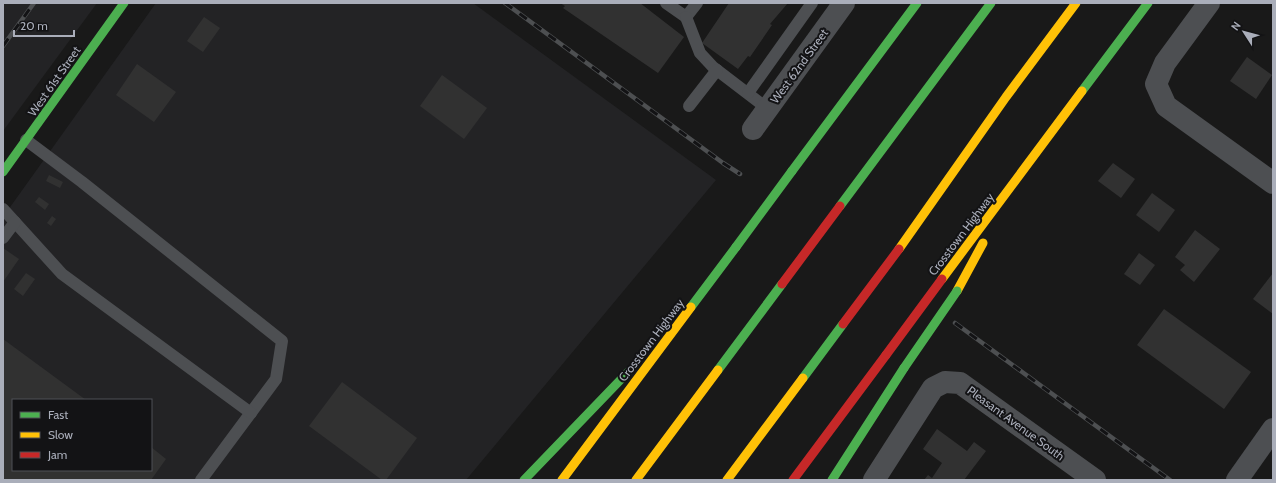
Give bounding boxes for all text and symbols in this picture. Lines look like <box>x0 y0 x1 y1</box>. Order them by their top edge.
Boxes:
scale bar <box>14 12 74 38</box>
north arrow <box>1224 12 1264 52</box>
text: 20 m <box>20 18 48 33</box>
text: N <box>1228 19 1244 33</box>
street label: West 62nd Street <box>767 26 831 106</box>
street label: West 61st Street <box>24 43 84 119</box>
street label: Crosstown Highway <box>925 190 997 278</box>
street label: Crosstown Highway <box>615 296 687 384</box>
street label: Pleasant Avenue South <box>964 383 1068 463</box>
legend <box>12 399 152 471</box>
text: Fast <box>48 407 68 422</box>
text: Slow <box>48 427 73 442</box>
text: Jam <box>47 447 67 462</box>

